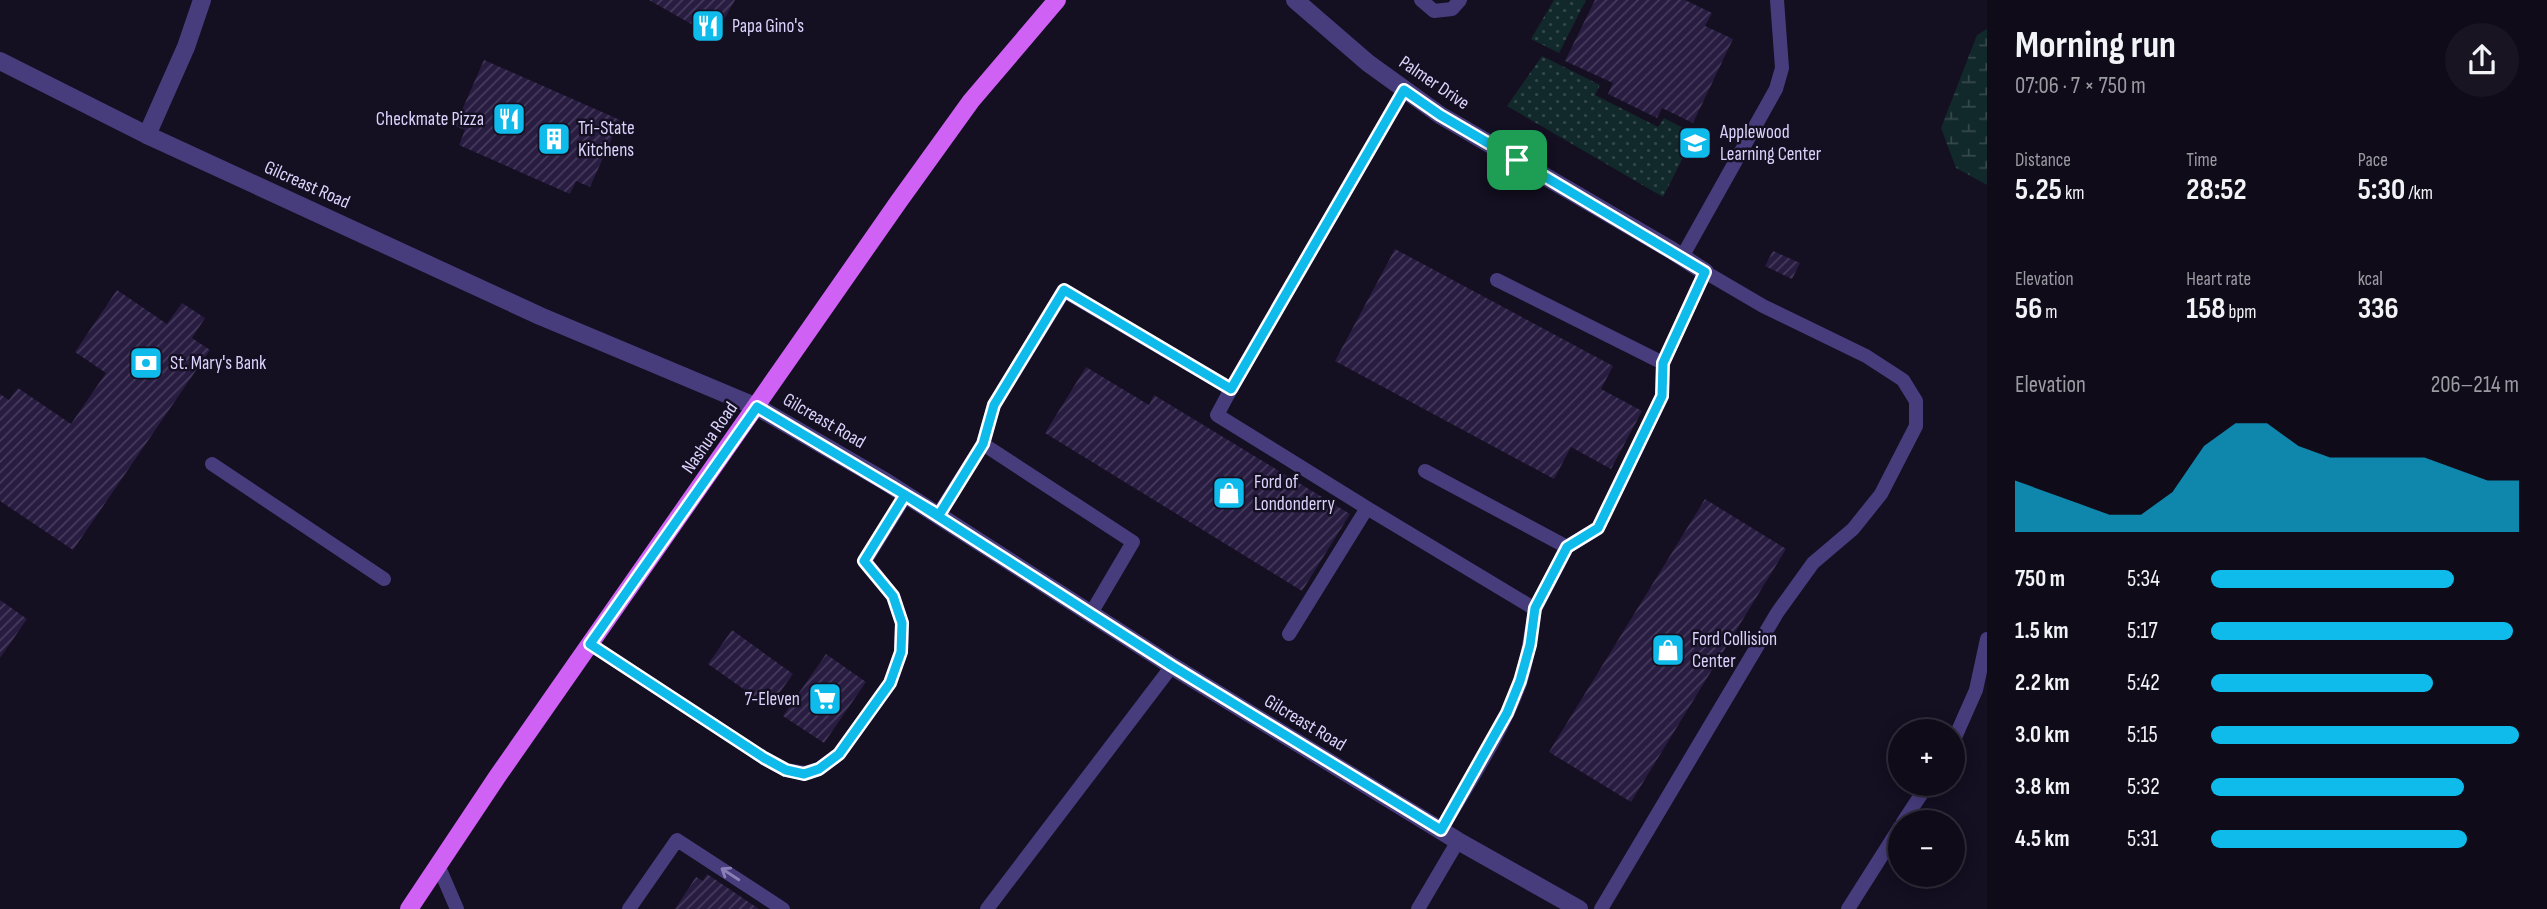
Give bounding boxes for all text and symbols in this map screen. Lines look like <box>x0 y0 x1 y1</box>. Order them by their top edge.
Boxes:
restaurant icon: Papa Gino's <box>689 7 727 45</box>
place label: Papa Gino's <box>732 15 804 38</box>
text: Morning run <box>2015 23 2176 68</box>
button: share <box>2445 23 2519 97</box>
street label: Palmer Drive <box>1394 51 1474 115</box>
text: 07:06 · 7 × 750 m <box>2015 72 2146 100</box>
restaurant icon: Checkmate Pizza <box>490 100 528 138</box>
place label: Checkmate Pizza <box>376 108 484 131</box>
place label: Tri-State Kitchens <box>578 117 635 162</box>
building icon: Tri-State Kitchens <box>535 120 573 158</box>
place label: Applewood Learning Center <box>1719 121 1822 166</box>
school or university icon: Applewood Learning Center <box>1676 124 1714 162</box>
pin <box>1487 130 1547 190</box>
icon: arrive <box>1498 141 1536 179</box>
text: Distance <box>2015 149 2071 172</box>
text: Time <box>2186 149 2217 172</box>
text: Pace <box>2358 149 2388 172</box>
street label: Gilcreast Road <box>261 156 353 214</box>
text: 5.25 <box>2015 172 2062 208</box>
text: 28:52 <box>2186 172 2247 208</box>
text: 5:30 <box>2358 172 2405 208</box>
text: km <box>2062 182 2084 205</box>
text: /km <box>2405 182 2433 205</box>
text: Elevation <box>2015 268 2074 291</box>
text: Heart rate <box>2186 268 2251 291</box>
text: kcal <box>2358 268 2383 291</box>
text: 56 <box>2015 291 2042 327</box>
text: 158 <box>2186 291 2226 327</box>
text: 336 <box>2358 291 2399 327</box>
text: m <box>2042 301 2058 324</box>
text: bpm <box>2226 301 2256 324</box>
bank icon: St. Mary's Bank <box>127 344 165 382</box>
place label: St. Mary's Bank <box>170 352 267 375</box>
text: Elevation <box>2015 371 2086 399</box>
text: 206–214 m <box>2431 371 2519 399</box>
street label: Gilcreast Road <box>779 388 869 454</box>
street label: Nashua Road <box>677 398 743 478</box>
place label: Ford of Londonderry <box>1254 471 1335 516</box>
shop icon: Ford of Londonderry <box>1210 474 1248 512</box>
text: 750 m <box>2015 565 2065 593</box>
text: 5:34 <box>2127 565 2160 593</box>
text: 1.5 km <box>2015 617 2068 645</box>
text: 5:17 <box>2127 617 2158 645</box>
place label: Ford Collision Center <box>1692 628 1777 673</box>
shop icon: Ford Collision Center <box>1649 631 1687 669</box>
text: 2.2 km <box>2015 669 2069 697</box>
text: 5:42 <box>2127 669 2160 697</box>
supermarket icon: 7-Eleven <box>806 680 844 718</box>
place label: 7-Eleven <box>745 688 800 711</box>
street label: Gilcreast Road <box>1260 690 1350 756</box>
map controls <box>1888 719 1965 887</box>
button: + <box>1888 719 1965 796</box>
text: 3.0 km <box>2015 721 2070 749</box>
text: 5:15 <box>2127 721 2158 749</box>
text: 3.8 km <box>2015 773 2070 801</box>
text: 5:32 <box>2127 773 2160 801</box>
button: − <box>1888 810 1965 887</box>
text: 4.5 km <box>2015 825 2070 853</box>
text: 5:31 <box>2127 825 2158 853</box>
one-way arrow <box>721 867 740 882</box>

